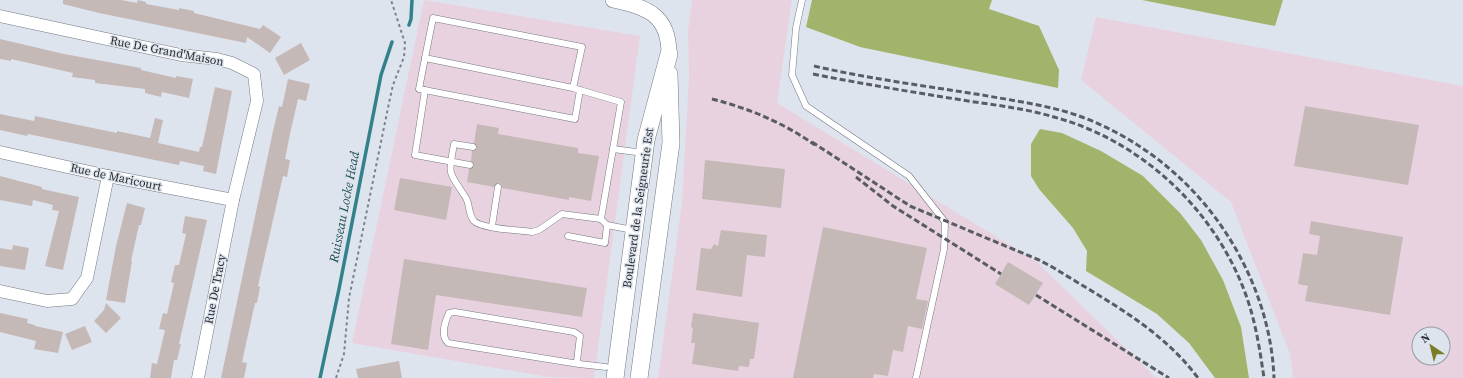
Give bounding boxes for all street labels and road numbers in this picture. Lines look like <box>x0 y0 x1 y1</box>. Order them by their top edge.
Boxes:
street label: Rue De Grand'Maison <box>109 32 225 70</box>
street label: Boulevard de la Seigneurie Est <box>619 127 657 289</box>
street label: Rue de Maricourt <box>69 160 163 195</box>
street label: Rue De Tracy <box>200 252 230 325</box>

